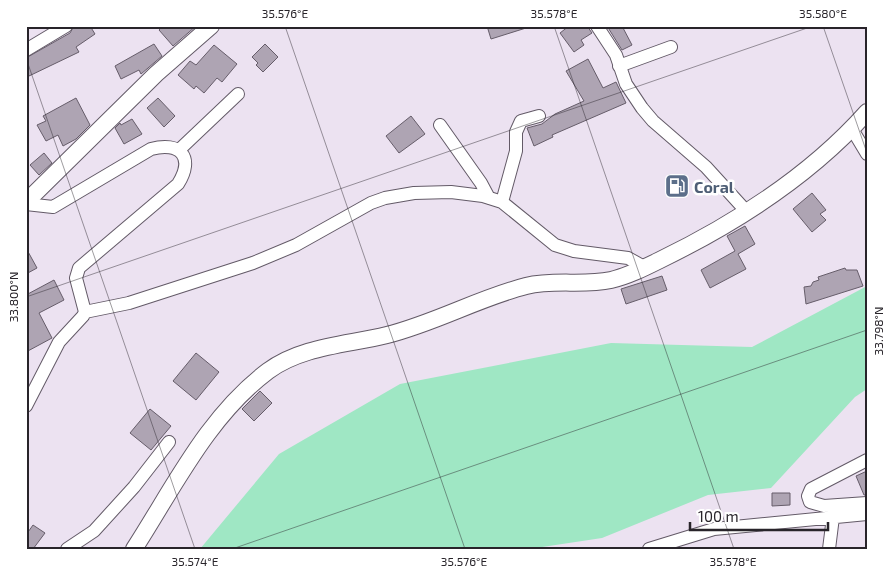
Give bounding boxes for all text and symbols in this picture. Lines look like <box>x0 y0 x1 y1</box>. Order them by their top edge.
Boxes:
text: 35.576°E <box>262 6 308 20</box>
text: 35.578°E <box>531 6 578 20</box>
text: 35.580°E <box>799 6 847 20</box>
fuel station icon: Coral <box>664 173 690 199</box>
place label: Coral <box>694 177 735 196</box>
text: 33.800°N <box>6 272 20 322</box>
text: 33.798°N <box>871 307 885 355</box>
scale bar <box>690 500 828 532</box>
text: 100 m <box>698 507 739 525</box>
text: 35.574°E <box>172 554 219 568</box>
text: 35.576°E <box>441 554 487 568</box>
text: 35.578°E <box>710 554 757 568</box>

